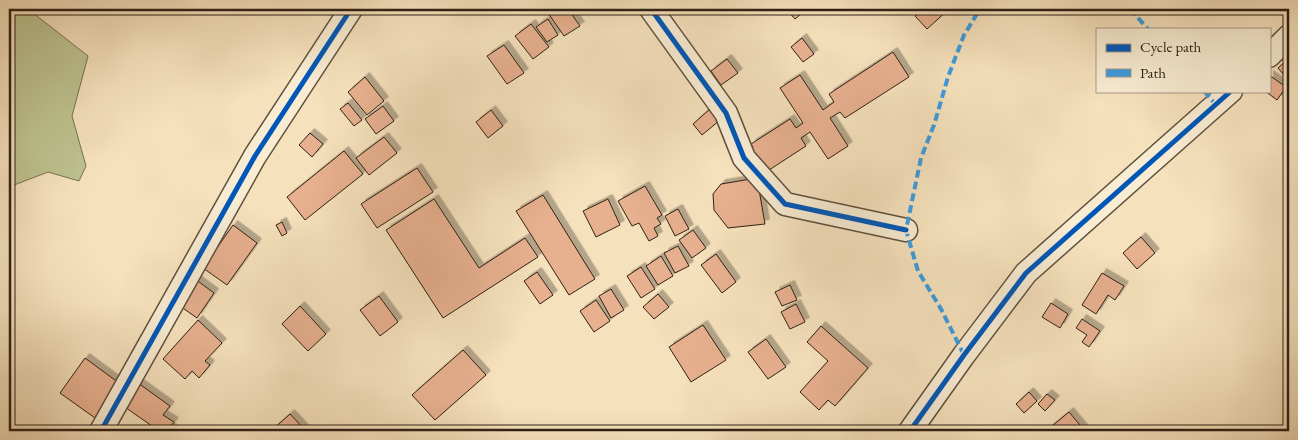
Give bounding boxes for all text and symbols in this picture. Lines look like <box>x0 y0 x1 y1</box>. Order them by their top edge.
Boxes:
legend <box>1096 28 1270 92</box>
text: Cycle path <box>1140 37 1202 56</box>
text: Path <box>1140 63 1166 82</box>

